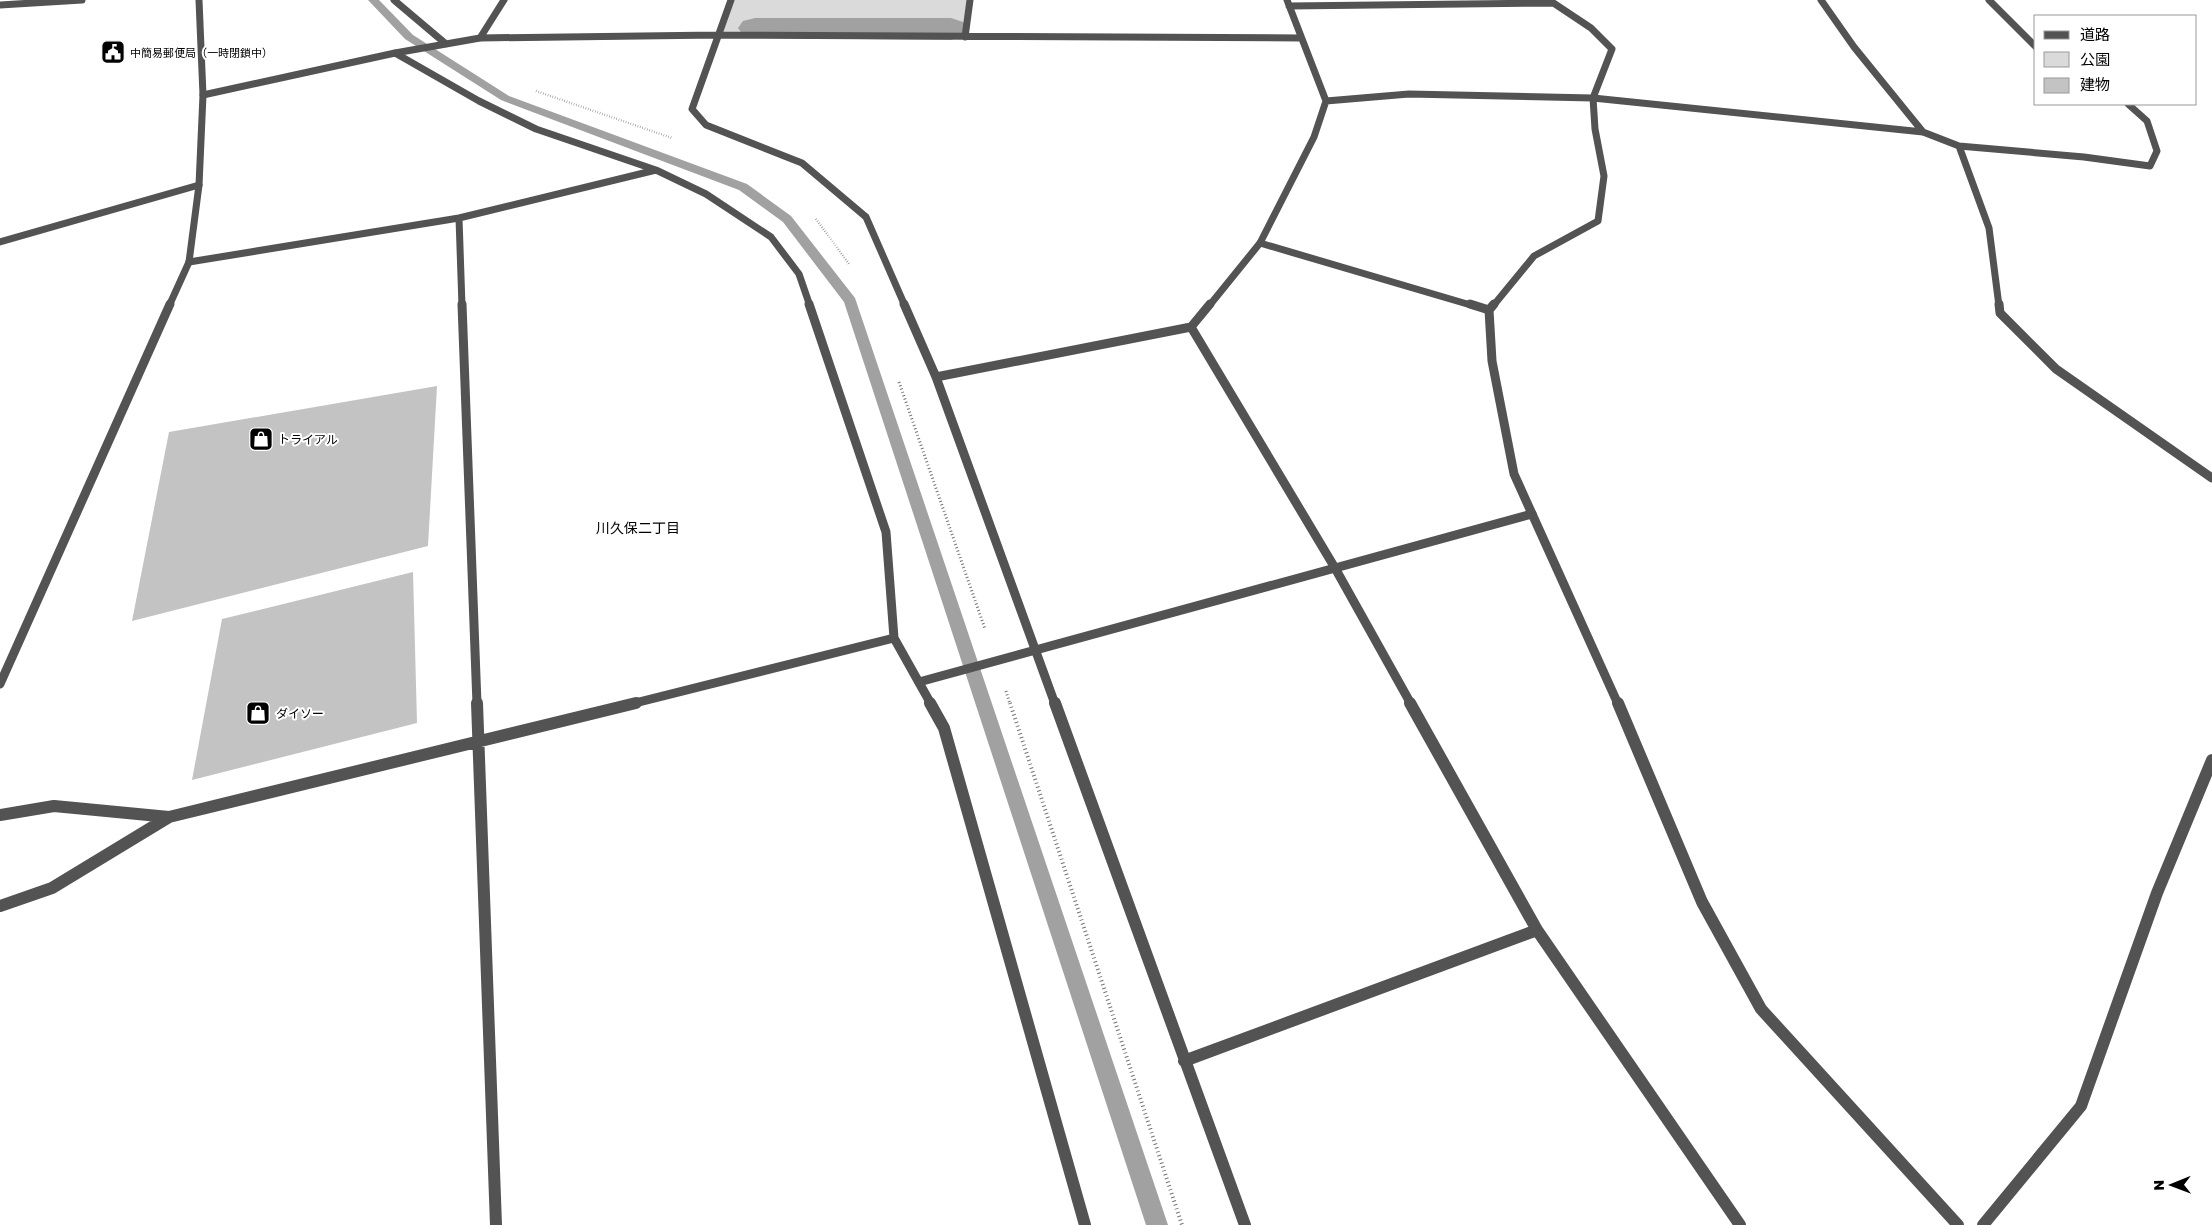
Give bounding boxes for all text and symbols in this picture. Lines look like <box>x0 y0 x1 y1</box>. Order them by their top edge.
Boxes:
legend <box>2034 15 2197 105</box>
text: 道路 <box>2080 25 2110 43</box>
public building icon: 中簡易郵便局（一時閉鎖中） <box>100 39 126 65</box>
place label: 中簡易郵便局（一時閉鎖中） <box>130 46 273 59</box>
text: 公園 <box>2080 50 2110 68</box>
text: 建物 <box>2080 75 2110 93</box>
shop icon: トライアル <box>248 426 274 452</box>
place label: トライアル <box>278 432 338 447</box>
district label: 川久保二丁目 <box>596 519 680 536</box>
shop icon: ダイソー <box>245 700 271 726</box>
place label: ダイソー <box>276 706 324 721</box>
north arrow <box>2147 1160 2197 1210</box>
text: N <box>2150 1180 2167 1191</box>

